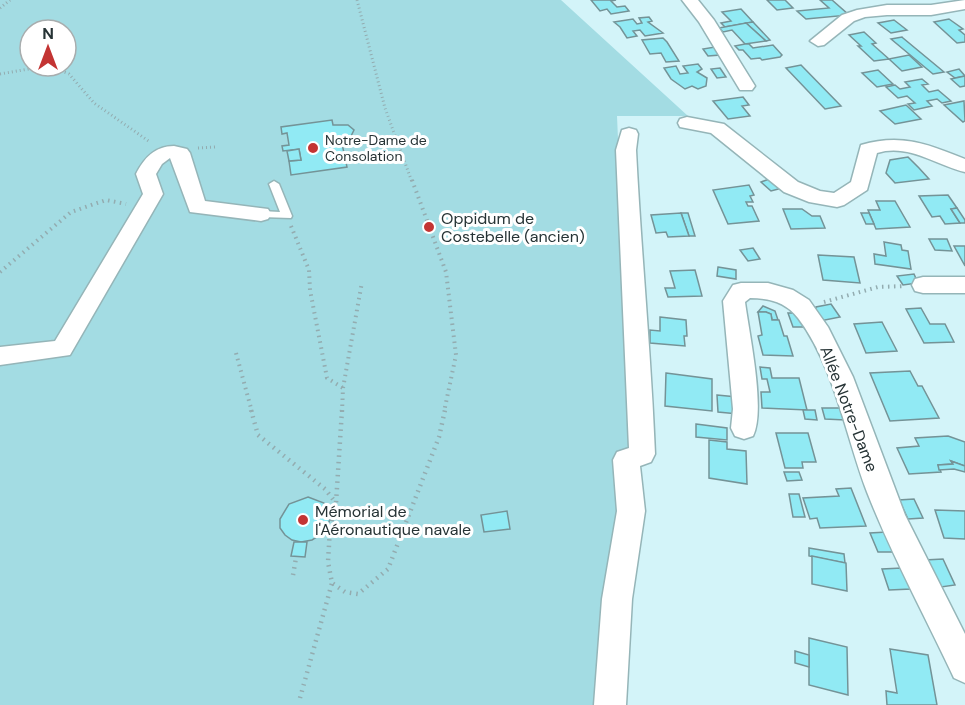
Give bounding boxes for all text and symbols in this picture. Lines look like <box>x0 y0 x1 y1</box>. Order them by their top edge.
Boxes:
north arrow <box>18 18 78 78</box>
text: N <box>42 23 54 44</box>
place label: Notre-Dame de Consolation <box>325 131 427 165</box>
marker: Notre-Dame de Consolation <box>306 141 320 155</box>
place label: Oppidum de Costebelle (ancien) <box>441 208 585 247</box>
marker: Oppidum de Costebelle (ancien) <box>422 220 436 234</box>
street label: Allée Notre-Dame <box>815 343 883 475</box>
place label: Mémorial de l'Aéronautique navale <box>315 501 471 540</box>
marker: Mémorial de l'Aéronautique navale <box>296 513 310 527</box>

